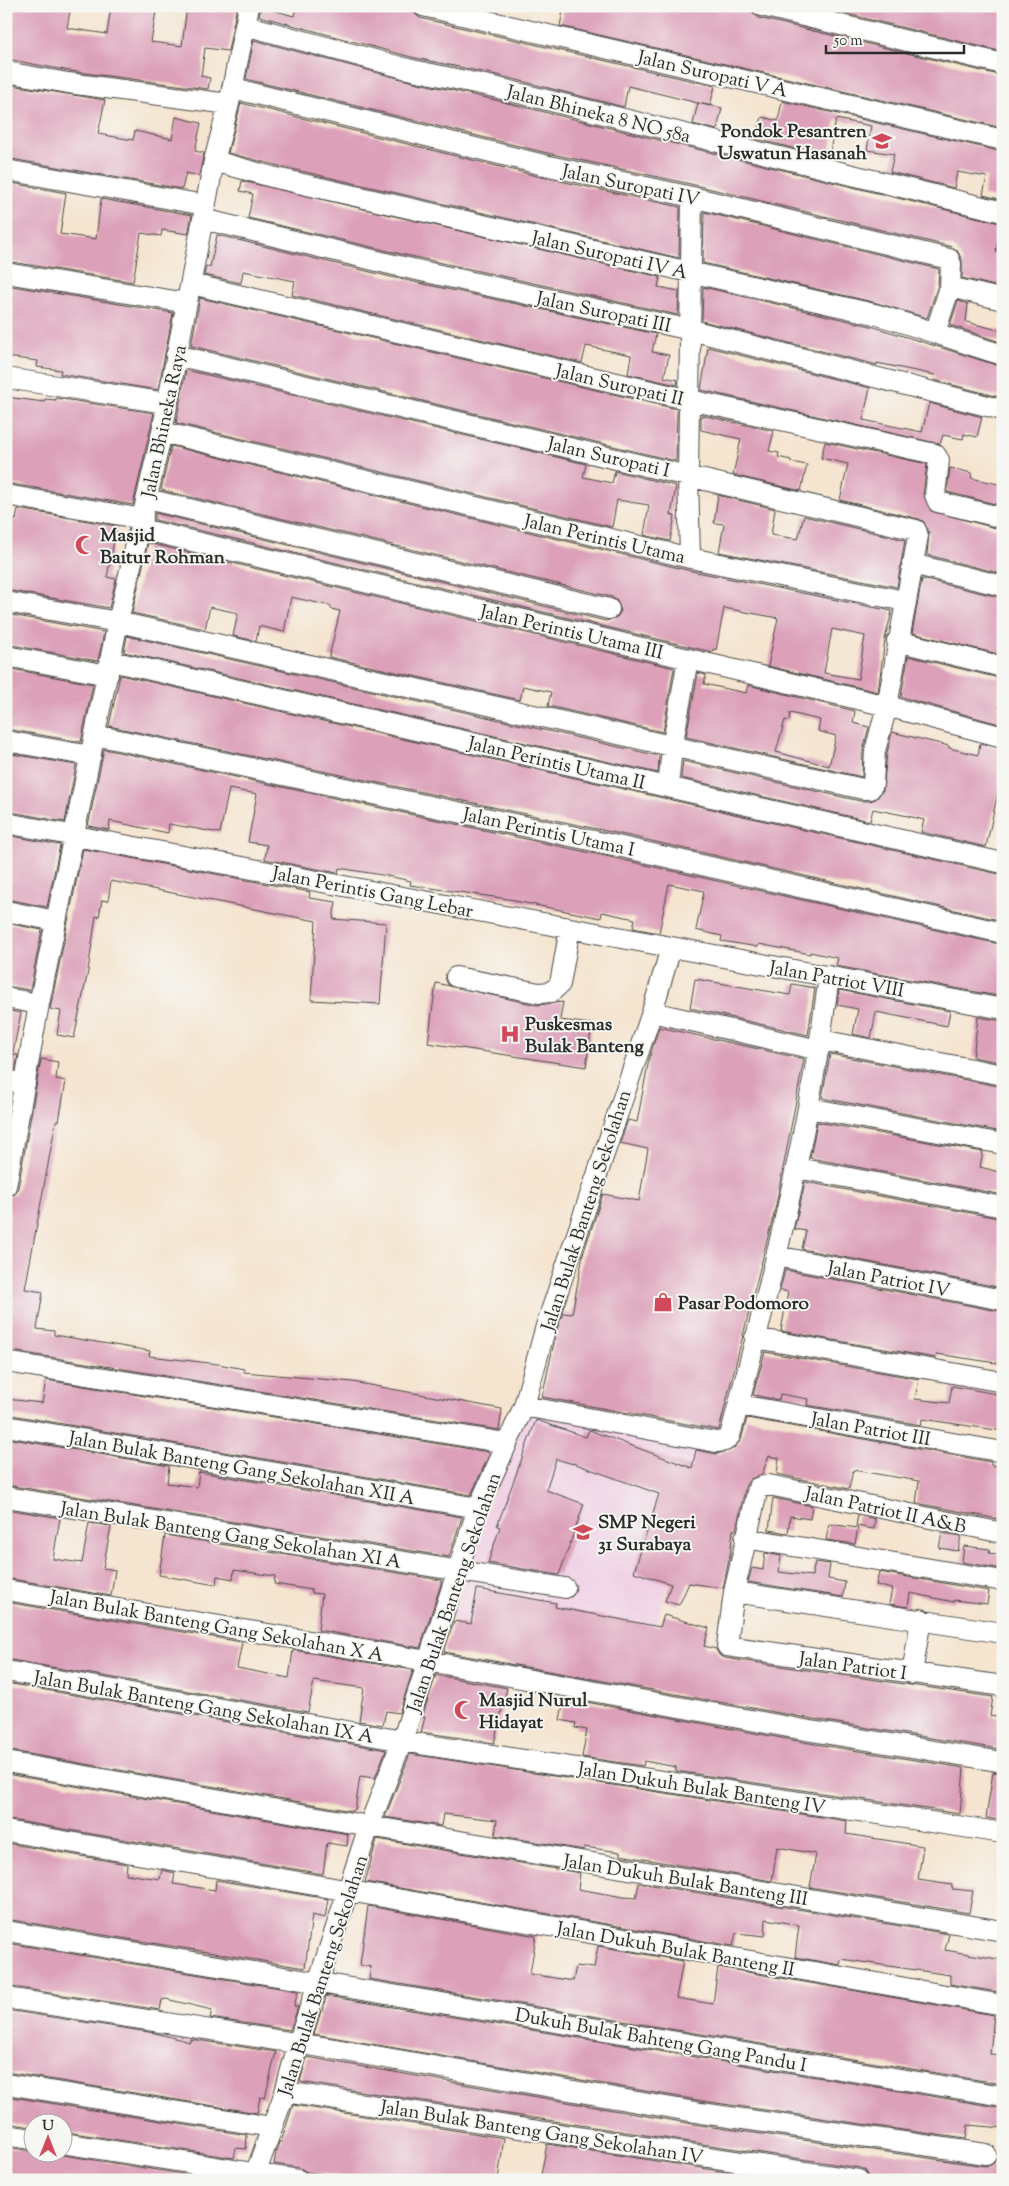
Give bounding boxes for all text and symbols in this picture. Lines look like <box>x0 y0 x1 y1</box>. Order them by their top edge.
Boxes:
scale bar <box>826 22 964 54</box>
text: 50 m <box>833 31 863 52</box>
street label: Jalan Suropati V A <box>634 45 791 106</box>
street label: Jalan Bhineka 8 NO 58a <box>503 79 693 151</box>
place label: Pondok Pesantren Uswatun Hasanah <box>717 119 868 168</box>
school or university icon: Pondok Pesantren Uswatun Hasanah <box>871 130 893 152</box>
street label: Jalan Suropati IV <box>558 158 702 214</box>
street label: Jalan Suropati IV A <box>528 225 691 288</box>
street label: Jalan Suropati III <box>533 286 673 341</box>
street label: Jalan Bhineka Raya <box>136 343 195 501</box>
street label: Jalan Suropati II <box>552 358 686 414</box>
street label: Jalan Suropati I <box>544 431 672 486</box>
street label: Jalan Perintis Utama <box>520 509 688 572</box>
place label: Masjid Baitur Rohman <box>100 523 226 572</box>
mosque icon: Masjid Baitur Rohman <box>74 534 96 556</box>
street label: Jalan Perintis Utama III <box>476 599 666 668</box>
street label: Jalan Perintis Utama II <box>464 731 648 798</box>
street label: Jalan Perintis Utama I <box>459 802 637 865</box>
street label: Jalan Perintis Gang Lebar <box>269 861 475 926</box>
street label: Jalan Patriot VIII <box>766 955 906 1006</box>
place label: Puskesmas Bulak Banteng <box>525 1012 645 1061</box>
hospital icon: Puskesmas Bulak Banteng <box>499 1023 521 1045</box>
street label: Jalan Bulak Banteng Sekolahan <box>535 1087 639 1336</box>
street label: Jalan Patriot IV <box>824 1255 952 1306</box>
shop icon: Pasar Podomoro <box>652 1291 674 1313</box>
place label: Pasar Podomoro <box>678 1291 810 1318</box>
street label: Jalan Patriot III <box>808 1406 933 1454</box>
street label: Jalan Bulak Banteng Gang Sekolahan XII A <box>65 1426 417 1513</box>
street label: Jalan Bulak Banteng Sekolahan <box>401 1469 509 1717</box>
street label: Jalan Patriot II A&B <box>801 1481 969 1542</box>
street label: Jalan Bulak Banteng Gang Sekolahan XI A <box>57 1496 404 1577</box>
place label: SMP Negeri 31 Surabaya <box>598 1510 696 1559</box>
school or university icon: SMP Negeri 31 Surabaya <box>572 1521 594 1543</box>
street label: Jalan Bulak Banteng Gang Sekolahan X A <box>47 1585 386 1670</box>
street label: Jalan Patriot I <box>796 1646 908 1688</box>
street label: Jalan Bulak Banteng Gang Sekolahan IX A <box>30 1665 376 1752</box>
place label: Masjid Nurul Hidayat <box>479 1688 588 1737</box>
mosque icon: Masjid Nurul Hidayat <box>453 1699 475 1721</box>
street label: Jalan Dukuh Bulak Banteng IV <box>575 1756 827 1822</box>
street label: Jalan Dukuh Bulak Banteng III <box>560 1849 810 1914</box>
street label: Jalan Bulak Banteng Sekolahan <box>272 1852 376 2101</box>
street label: Jalan Dukuh Bulak Banteng II <box>554 1916 797 1985</box>
street label: Dukuh Bulak Bahteng Gang Pandu I <box>513 2003 808 2080</box>
street label: Jalan Bulak Banteng Gang Sekolahan IV <box>377 2094 705 2172</box>
north arrow <box>22 2114 72 2164</box>
text: U <box>42 2117 54 2137</box>

